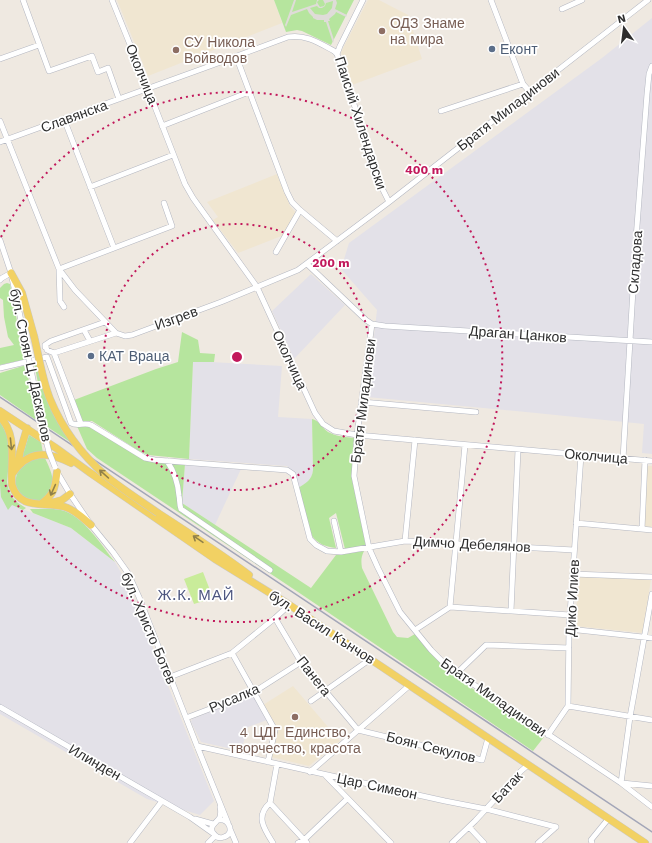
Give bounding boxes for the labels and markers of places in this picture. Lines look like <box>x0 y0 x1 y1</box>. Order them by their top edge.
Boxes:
place label: ОДЗ Знаме на мира <box>390 15 465 47</box>
marker: ОДЗ Знаме на мира <box>377 26 387 36</box>
place label: СУ Никола Войводов <box>184 34 255 66</box>
place label: Еконт <box>500 41 538 57</box>
marker: Еконт <box>487 44 497 54</box>
marker: СУ Никола Войводов <box>171 45 181 55</box>
place label: КАТ Враца <box>99 348 170 364</box>
centre of rings <box>230 350 244 364</box>
marker: КАТ Враца <box>86 351 96 361</box>
marker: 4 ЦДГ Единство, творчество, красота <box>290 712 300 722</box>
place label: 4 ЦДГ Единство, творчество, красота <box>229 724 361 756</box>

